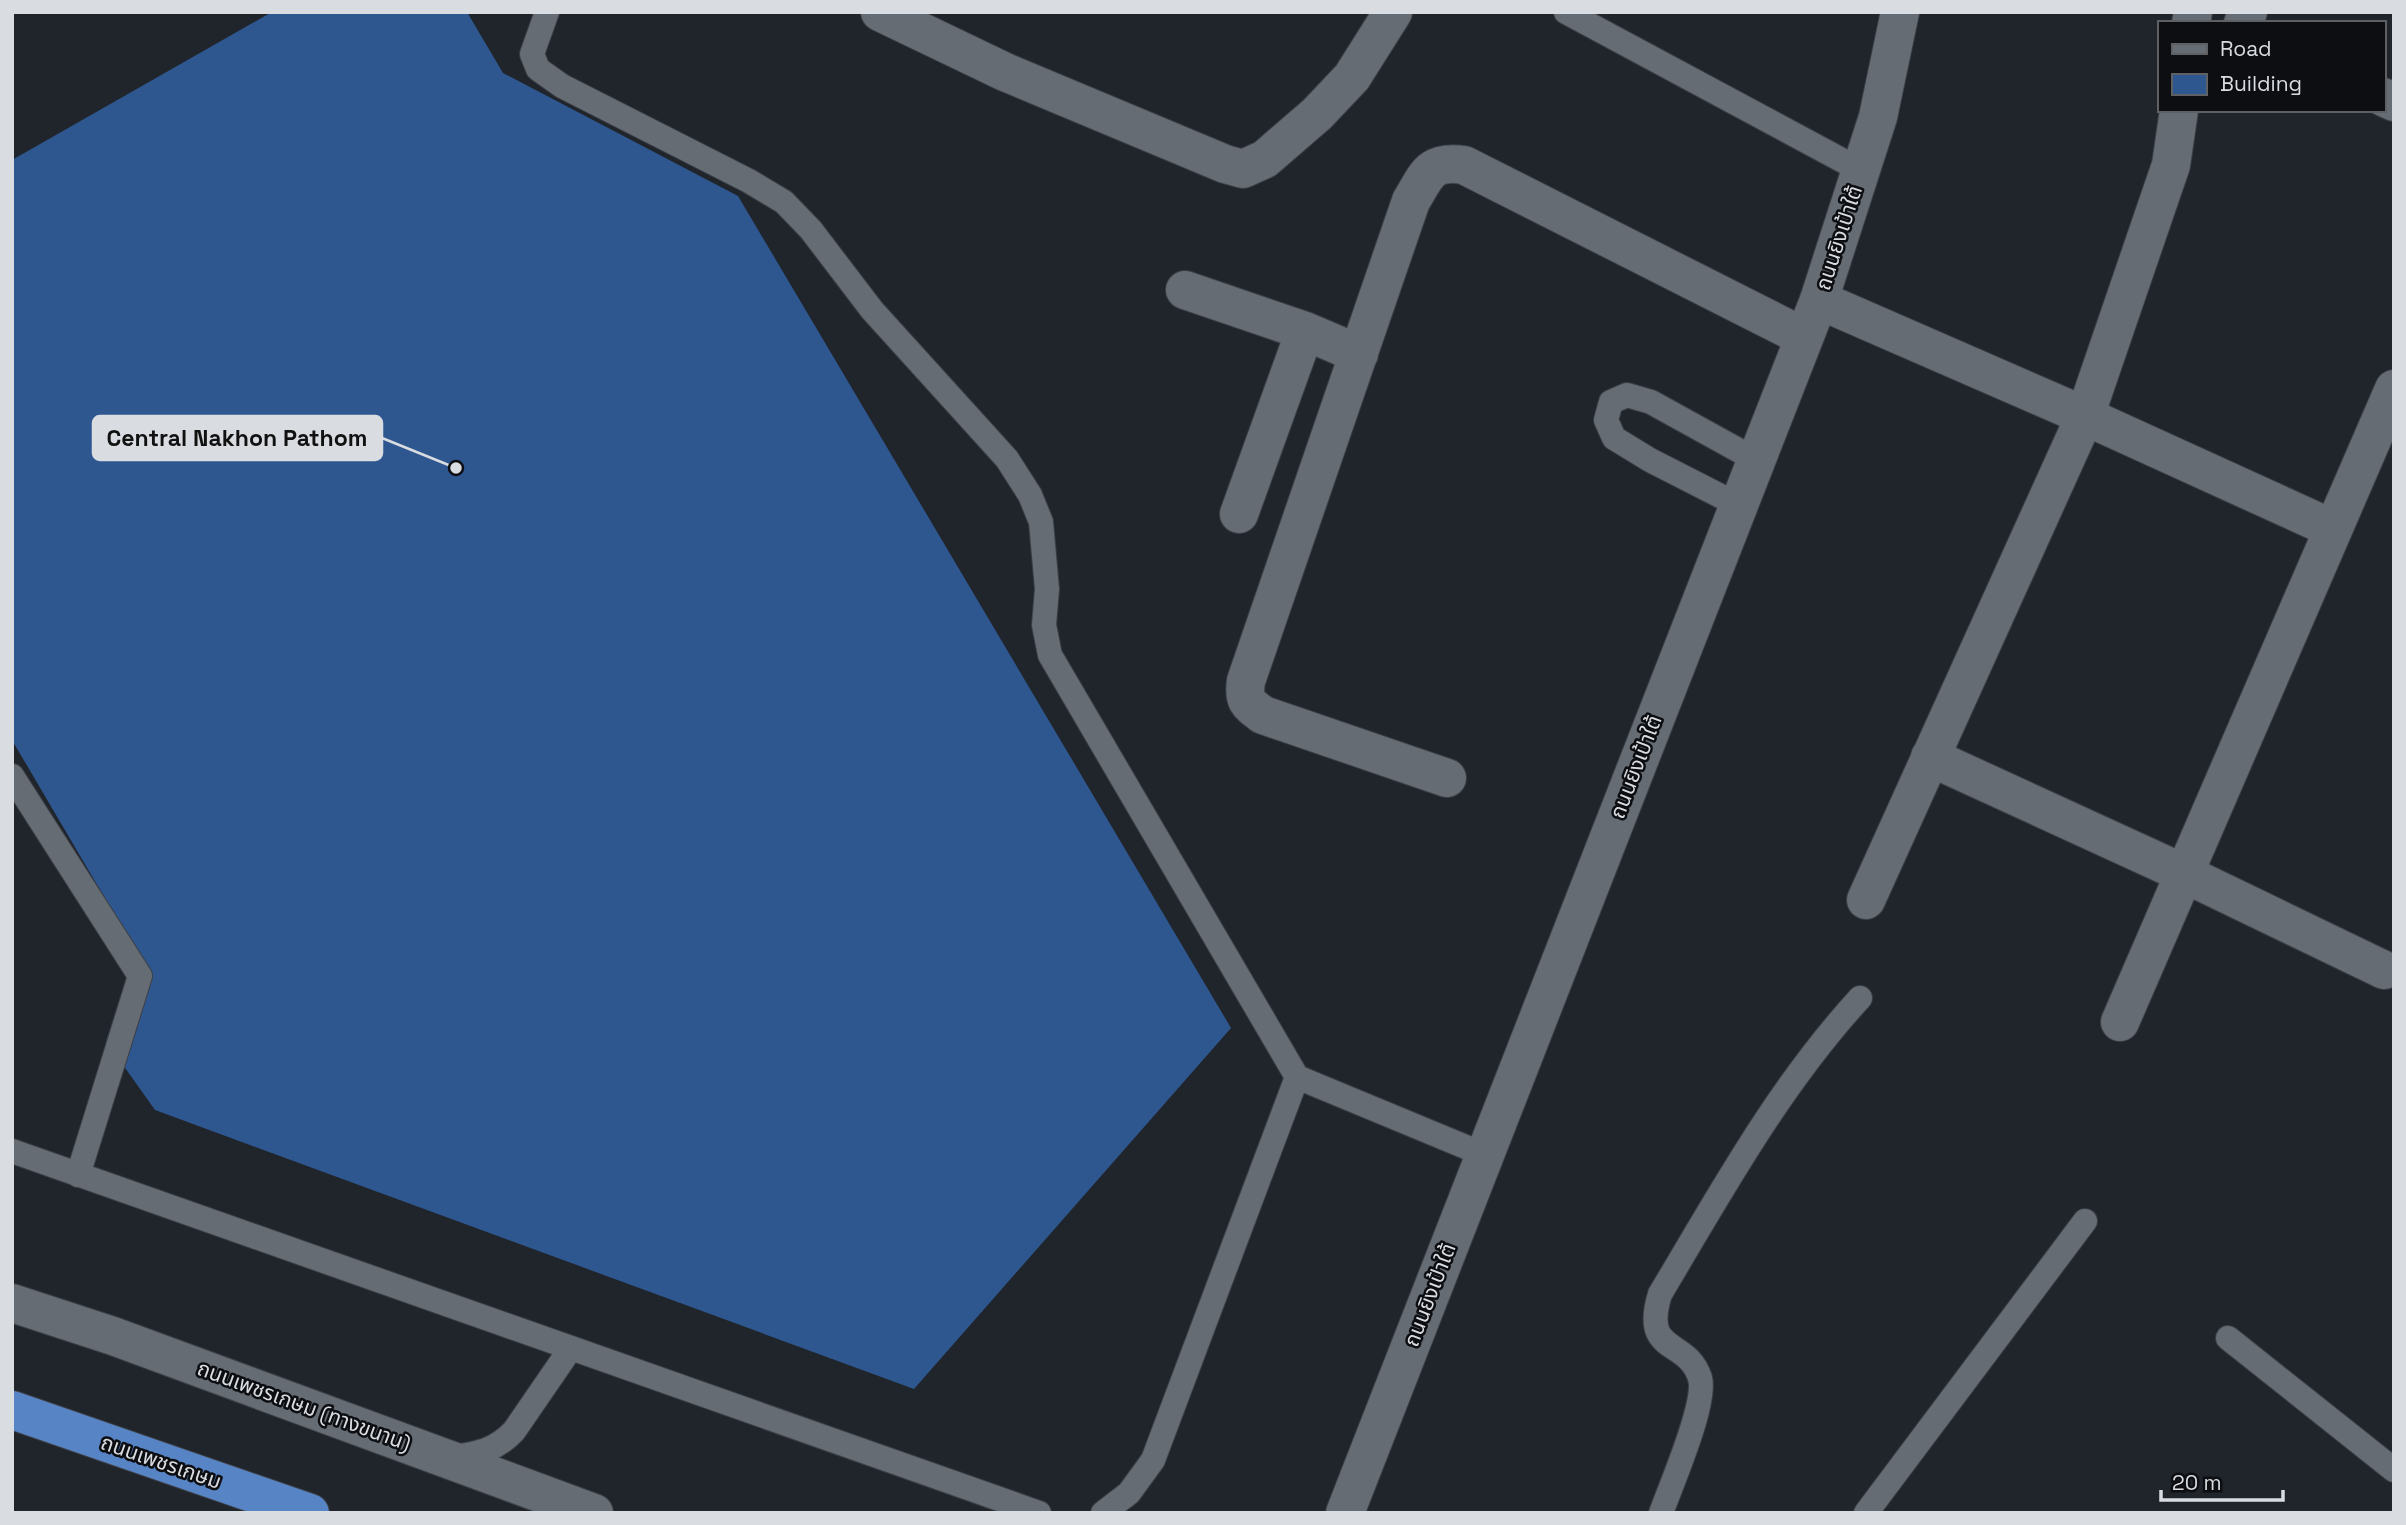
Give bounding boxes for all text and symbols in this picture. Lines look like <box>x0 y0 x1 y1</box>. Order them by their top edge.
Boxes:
legend <box>2158 21 2385 112</box>
text: Road <box>2220 35 2272 62</box>
text: Building <box>2220 70 2302 97</box>
street label: ถนนยิงเป้าใต้ <box>1809 182 1868 294</box>
callout: Central Nakhon Pathom <box>93 416 382 460</box>
text: Central Nakhon Pathom <box>107 423 367 453</box>
street label: ถนนยิงเป้าใต้ <box>1603 711 1668 822</box>
street label: ถนนยิงเป้าใต้ <box>1397 1239 1462 1350</box>
street label: ถนนเพชรเกษม (ทางขนาน) <box>194 1354 415 1457</box>
street label: ถนนเพชรเกษม <box>97 1428 225 1495</box>
scale bar <box>2161 1458 2284 1502</box>
text: 20 m <box>2172 1469 2222 1496</box>

